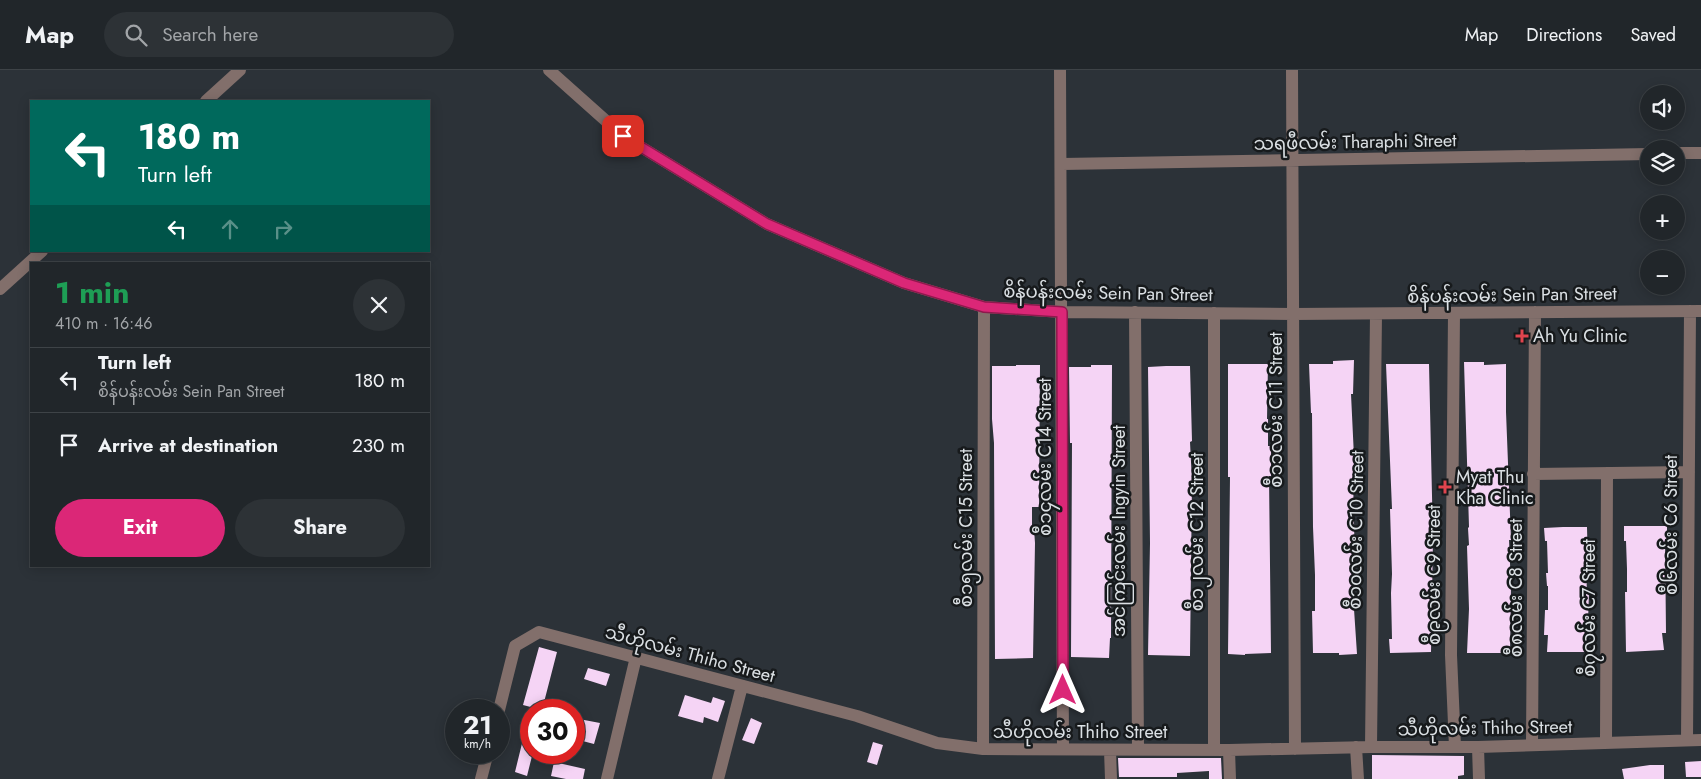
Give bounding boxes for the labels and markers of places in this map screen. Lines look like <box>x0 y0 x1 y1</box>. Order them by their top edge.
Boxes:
pin <box>602 115 644 157</box>
place label: Ah Yu Clinic <box>1533 323 1627 349</box>
marker: Ah Yu Clinic <box>1515 329 1529 343</box>
place label: Myat Thu Kha Clinic <box>1456 464 1534 511</box>
marker: Myat Thu Kha Clinic <box>1438 480 1452 494</box>

